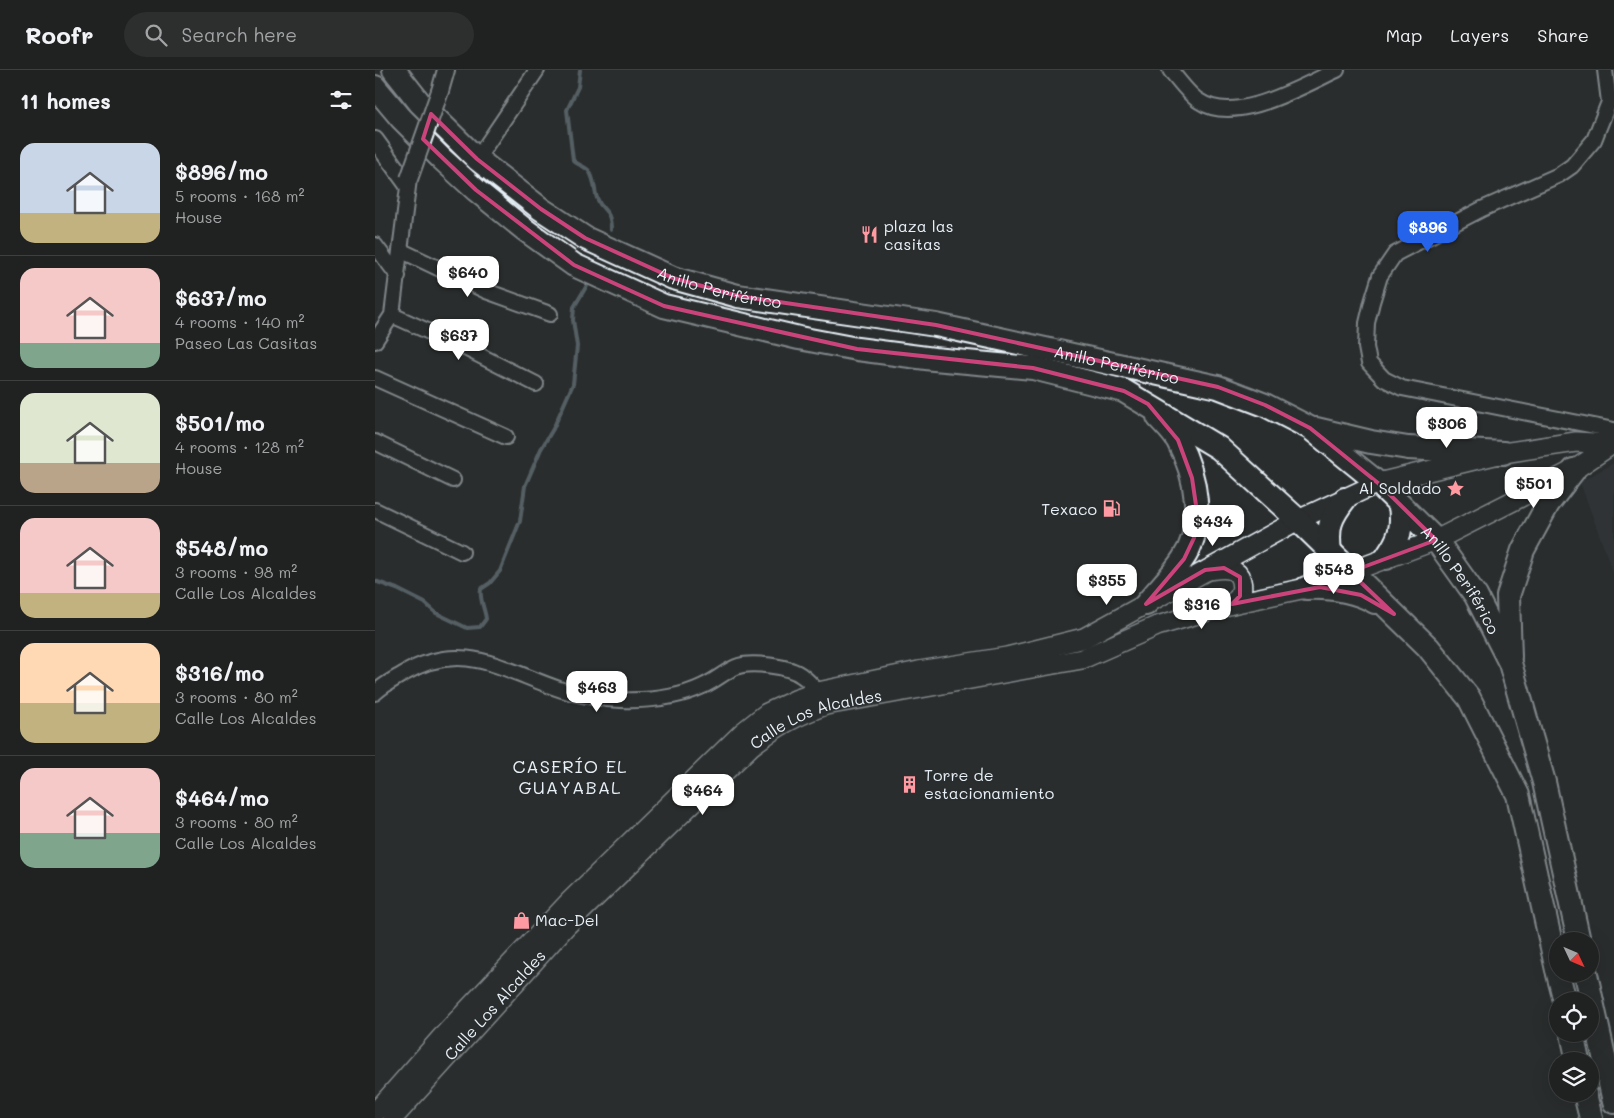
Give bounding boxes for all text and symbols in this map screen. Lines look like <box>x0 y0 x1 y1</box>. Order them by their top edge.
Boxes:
search box <box>124 12 474 57</box>
text: Roofr <box>25 19 94 50</box>
icon: search <box>142 21 170 49</box>
text: Search here <box>182 22 297 47</box>
text: Map <box>1386 23 1422 47</box>
text: Layers <box>1450 23 1509 47</box>
text: Share <box>1537 23 1589 47</box>
icon: filters <box>327 86 355 114</box>
text: 11 homes <box>20 87 111 114</box>
text: $896/mo <box>175 158 268 185</box>
icon: home <box>60 163 120 223</box>
text: 5 rooms · 168 m² <box>175 185 305 206</box>
text: House <box>175 206 222 227</box>
pin: $896 <box>1398 210 1458 253</box>
place label: plaza las casitas <box>884 215 954 254</box>
text: $896 <box>1408 216 1448 237</box>
restaurant icon: plaza las casitas <box>860 225 880 245</box>
pin: $640 <box>438 256 498 298</box>
text: $640 <box>448 261 488 282</box>
street label: Anillo Periférico <box>654 261 783 312</box>
text: $637/mo <box>175 284 267 311</box>
icon: home <box>60 288 120 348</box>
text: 4 rooms · 140 m² <box>175 311 305 332</box>
pin: $637 <box>429 318 489 361</box>
text: $637 <box>440 324 478 345</box>
text: Paseo Las Casitas <box>175 332 317 353</box>
street label: Anillo Periférico <box>1052 340 1181 388</box>
pin: $306 <box>1417 406 1477 449</box>
text: $501/mo <box>175 409 265 436</box>
text: $306 <box>1427 412 1467 433</box>
icon: home <box>60 413 120 473</box>
text: 4 rooms · 128 m² <box>175 436 304 457</box>
text: House <box>175 457 222 478</box>
pin: $501 <box>1504 466 1564 509</box>
text: $501 <box>1516 472 1552 493</box>
place label: Al Soldado <box>1359 477 1441 498</box>
place icon: Al Soldado <box>1445 478 1465 498</box>
place label: Texaco <box>1041 498 1097 519</box>
fuel station icon: Texaco <box>1101 499 1121 519</box>
pin: $434 <box>1183 504 1243 547</box>
text: $434 <box>1193 510 1233 531</box>
street label: Anillo Periférico <box>1417 520 1505 638</box>
text: $548/mo <box>175 534 268 561</box>
icon: home <box>60 538 120 598</box>
pin: $548 <box>1304 552 1364 595</box>
text: $548 <box>1314 558 1354 579</box>
text: 3 rooms · 98 m² <box>175 561 297 582</box>
pin: $355 <box>1077 564 1137 606</box>
text: $355 <box>1088 569 1126 590</box>
text: Calle Los Alcaldes <box>175 582 317 603</box>
pin: $316 <box>1172 588 1232 630</box>
text: $316 <box>1184 593 1220 614</box>
text: $316/mo <box>175 659 264 686</box>
icon: home <box>60 663 120 723</box>
pin: $463 <box>567 670 627 713</box>
text: $463 <box>577 676 617 697</box>
street label: Calle Los Alcaldes <box>745 684 883 754</box>
text: 3 rooms · 80 m² <box>175 686 298 707</box>
text: Calle Los Alcaldes <box>175 707 317 728</box>
district label: CASERÍO EL GUAYABAL <box>513 754 627 799</box>
place label: Torre de estacionamiento <box>924 764 1054 803</box>
pin: $464 <box>673 774 733 816</box>
building icon: Torre de estacionamiento <box>900 774 920 794</box>
text: $464 <box>683 779 723 800</box>
text: $464/mo <box>175 784 269 811</box>
icon: home <box>60 788 120 848</box>
text: 3 rooms · 80 m² <box>175 811 298 832</box>
text: Calle Los Alcaldes <box>175 832 317 853</box>
place label: Mac-Del <box>535 909 599 930</box>
shop icon: Mac-Del <box>511 910 531 930</box>
north arrow <box>1549 932 1599 982</box>
map controls <box>1549 932 1599 1102</box>
street label: Calle Los Alcaldes <box>439 945 550 1064</box>
button: locate <box>1549 992 1599 1042</box>
button: layers <box>1549 1052 1599 1102</box>

